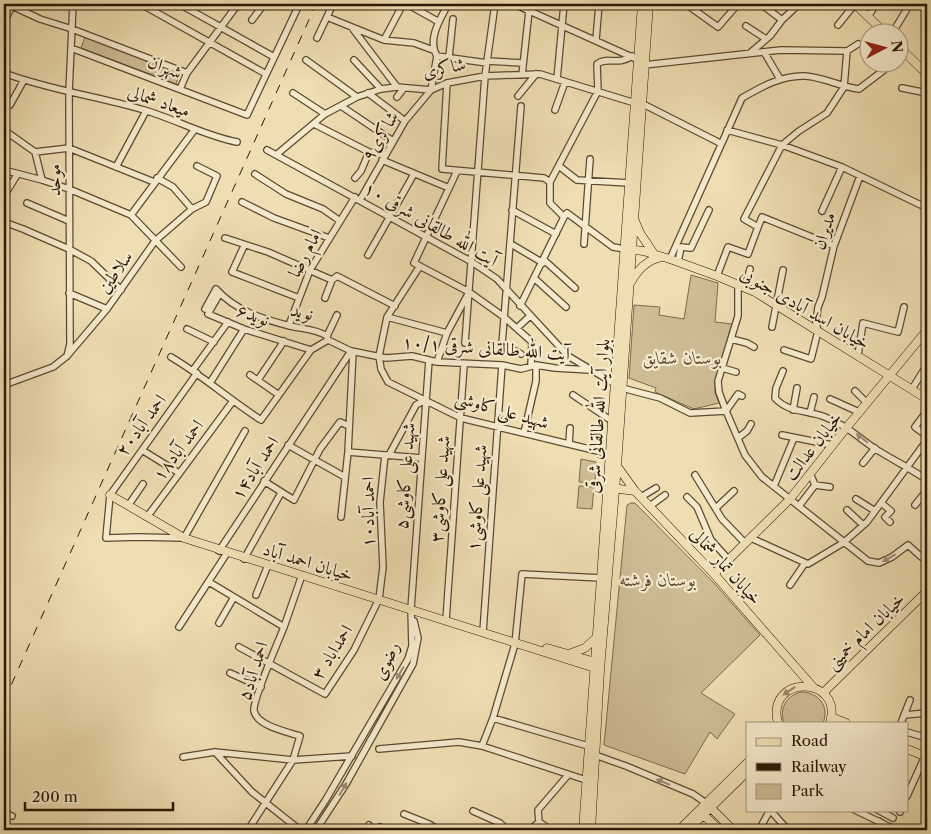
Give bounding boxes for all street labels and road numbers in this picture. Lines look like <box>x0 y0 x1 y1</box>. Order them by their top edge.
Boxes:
street label: شهران <box>144 50 185 84</box>
street label: شاکری <box>421 53 467 83</box>
street label: میعاد شمالی <box>125 80 193 122</box>
street label: شاکری۹ <box>357 107 403 165</box>
street label: موحد <box>43 164 65 196</box>
street label: آیت الله طالقانی شرقی ۱۰ <box>360 174 505 273</box>
street label: مدیران <box>808 209 840 253</box>
street label: امام رضا <box>283 225 331 283</box>
street label: سلاطین <box>93 247 137 297</box>
street label: خیابان اسد آبادی جنوبی <box>735 262 874 356</box>
street label: نوید۶ <box>234 299 272 331</box>
street label: نوید <box>289 299 315 325</box>
street label: آیت الله طالقانی شرقی ۱۰/۱ <box>401 328 573 366</box>
street label: بلوار آیت الله طالقانی شرقی <box>579 338 615 494</box>
street label: شهید علی کاوشی <box>452 386 551 436</box>
street label: احمد آباد۲۰ <box>111 390 171 460</box>
street label: خیابان عدالت <box>779 407 847 485</box>
street label: احمد آباد۱۸ <box>148 415 208 485</box>
street label: شهید علی کاوشی۵ <box>390 422 422 530</box>
street label: احمد آباد۱۴ <box>226 432 284 504</box>
street label: شهید علی کاوشی۳ <box>425 435 457 543</box>
street label: شهید علی کاوشی۱ <box>462 444 494 552</box>
street label: احمد آباد۱۰ <box>357 476 379 547</box>
street label: خیابان تمار شمالی <box>686 523 766 609</box>
street label: خیابان احمد آباد <box>260 538 356 586</box>
street label: خیابان امام خمینی <box>821 588 913 678</box>
street label: احمداباد ۳ <box>307 620 357 683</box>
street label: رضوی <box>368 638 404 684</box>
street label: احمد آباد۵ <box>233 639 273 703</box>

